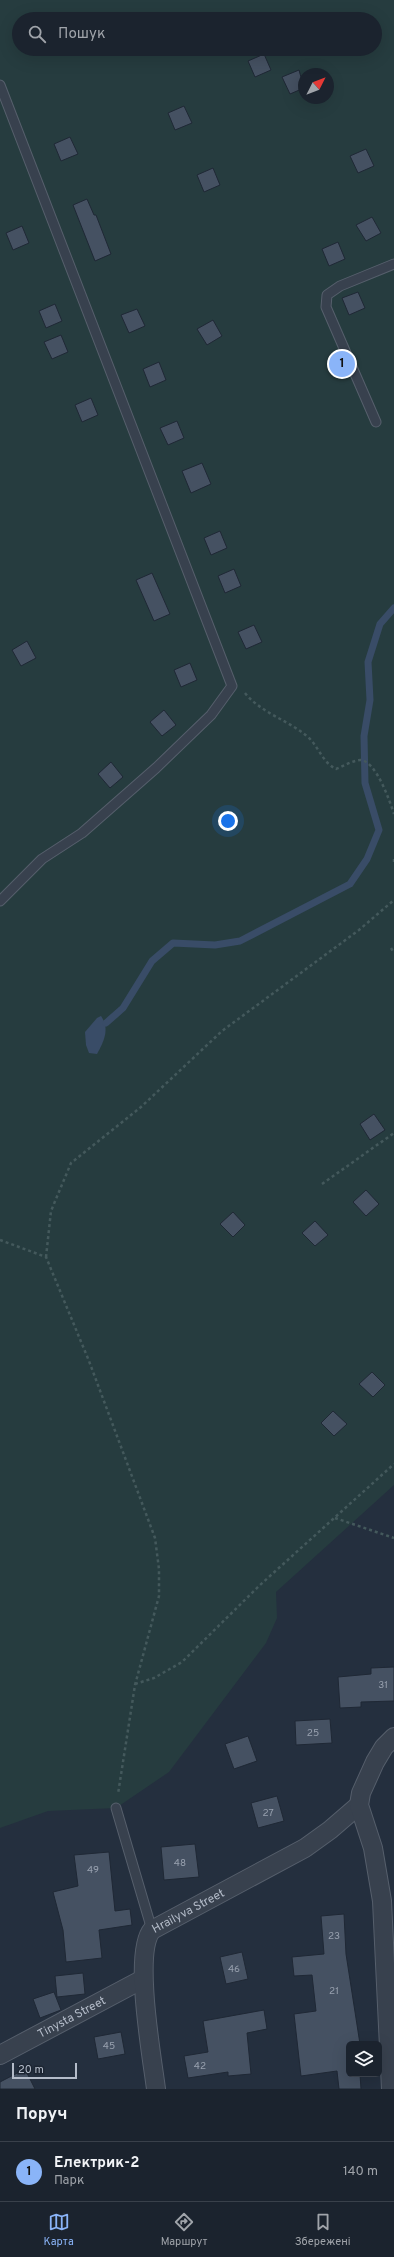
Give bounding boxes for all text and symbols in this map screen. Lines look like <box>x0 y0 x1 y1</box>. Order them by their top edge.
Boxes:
search box <box>12 12 382 56</box>
icon: search <box>26 23 48 45</box>
text: Пошук <box>58 25 106 44</box>
north arrow <box>298 68 334 104</box>
pin: 1 <box>329 349 355 379</box>
your location <box>218 811 238 831</box>
house number: 31 <box>378 1679 388 1692</box>
house number: 25 <box>307 1727 319 1740</box>
house number: 27 <box>262 1807 274 1820</box>
house number: 48 <box>174 1857 186 1870</box>
house number: 49 <box>87 1864 99 1877</box>
street label: Hrailyva Street <box>149 1886 228 1938</box>
house number: 23 <box>328 1930 340 1943</box>
house number: 46 <box>228 1963 240 1976</box>
house number: 21 <box>329 1985 339 1998</box>
street label: Tinysta Street <box>35 1993 109 2043</box>
house number: 45 <box>103 2040 115 2053</box>
map controls <box>346 2041 382 2077</box>
button: layers <box>346 2041 382 2077</box>
house number: 42 <box>194 2060 206 2073</box>
scale bar <box>12 2061 77 2080</box>
text: 20 m <box>18 2063 44 2077</box>
text: Поруч <box>16 2104 68 2126</box>
text: Електрик-2 <box>54 2154 139 2173</box>
text: 1 <box>26 2164 32 2180</box>
text: 140 m <box>343 2164 378 2180</box>
text: Парк <box>54 2173 84 2189</box>
tab: Карта <box>44 2211 74 2249</box>
tab: Маршрут <box>161 2211 208 2249</box>
tab: Збережені <box>295 2211 350 2249</box>

